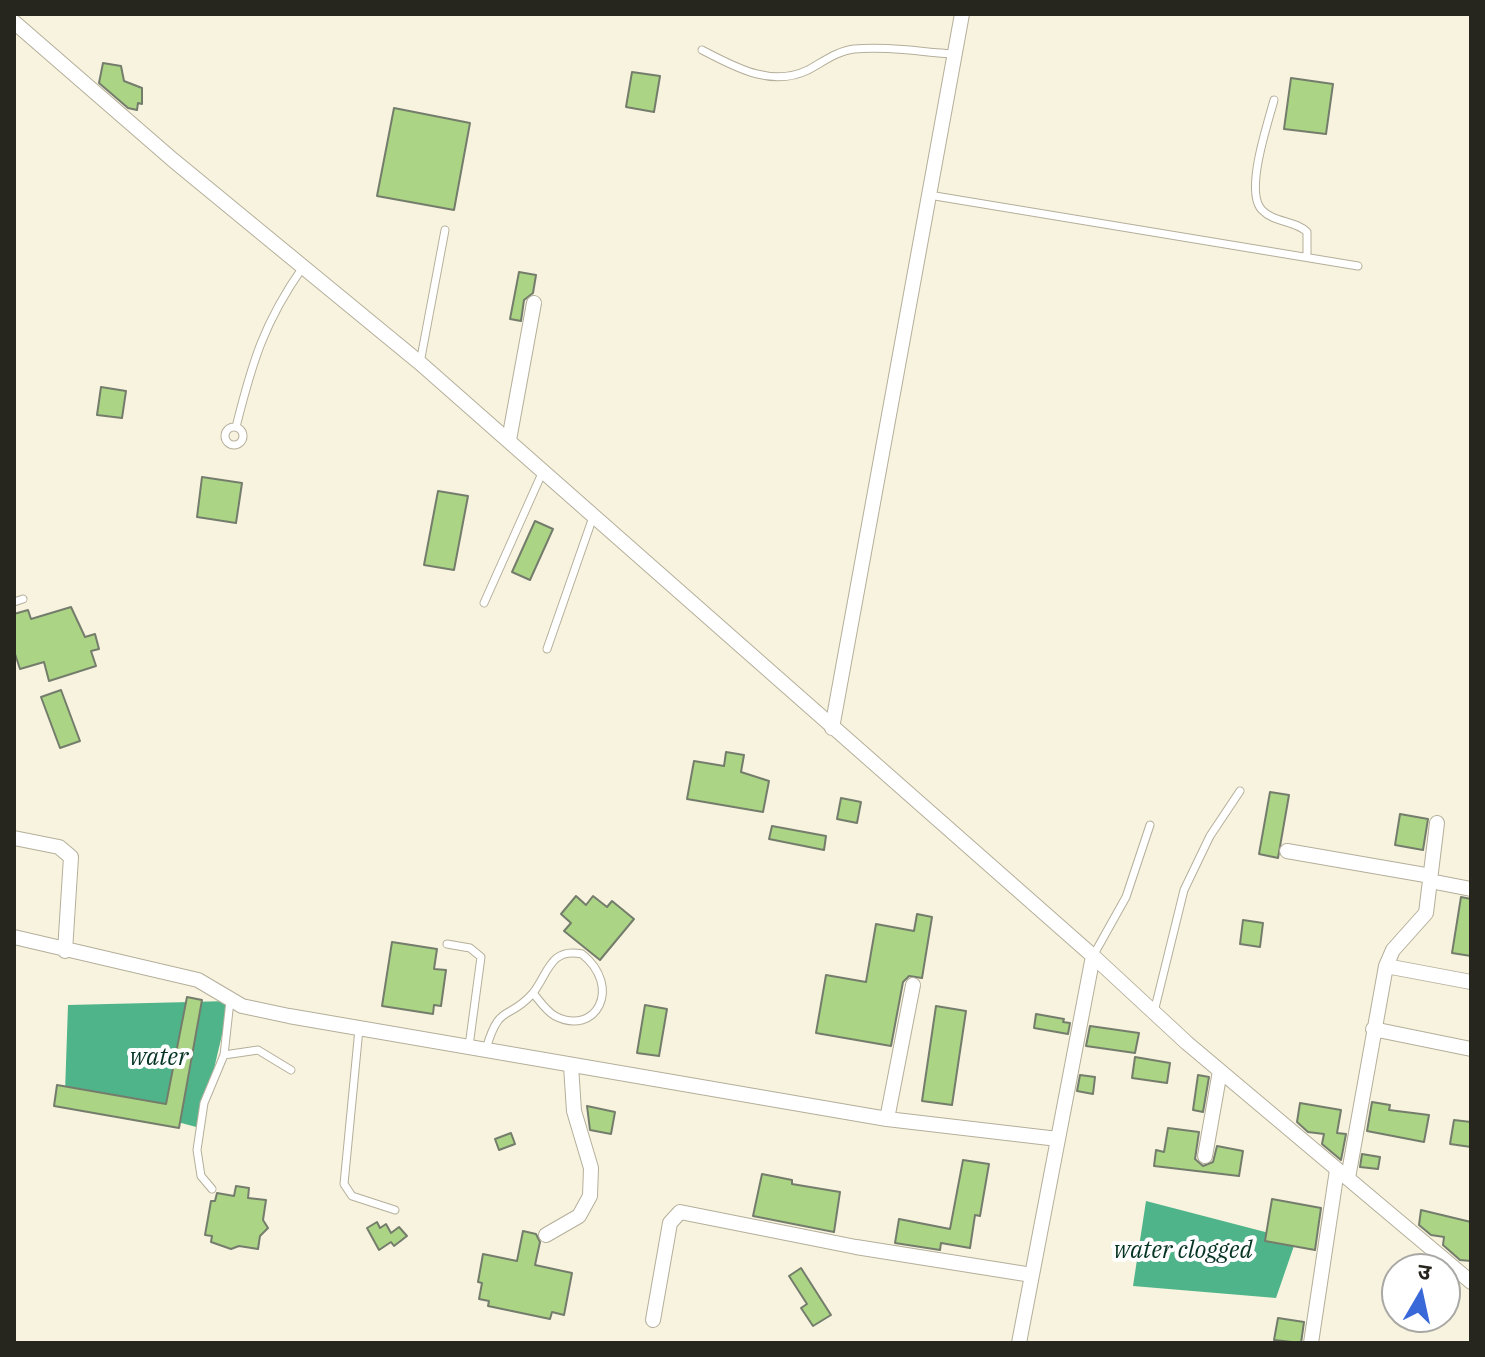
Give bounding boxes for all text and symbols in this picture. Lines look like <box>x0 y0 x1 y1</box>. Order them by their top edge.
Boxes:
water label: water <box>130 1044 188 1072</box>
water label: water clogged <box>1113 1237 1253 1265</box>
north arrow <box>1381 1253 1461 1333</box>
text: उ <box>1416 1255 1433 1286</box>

